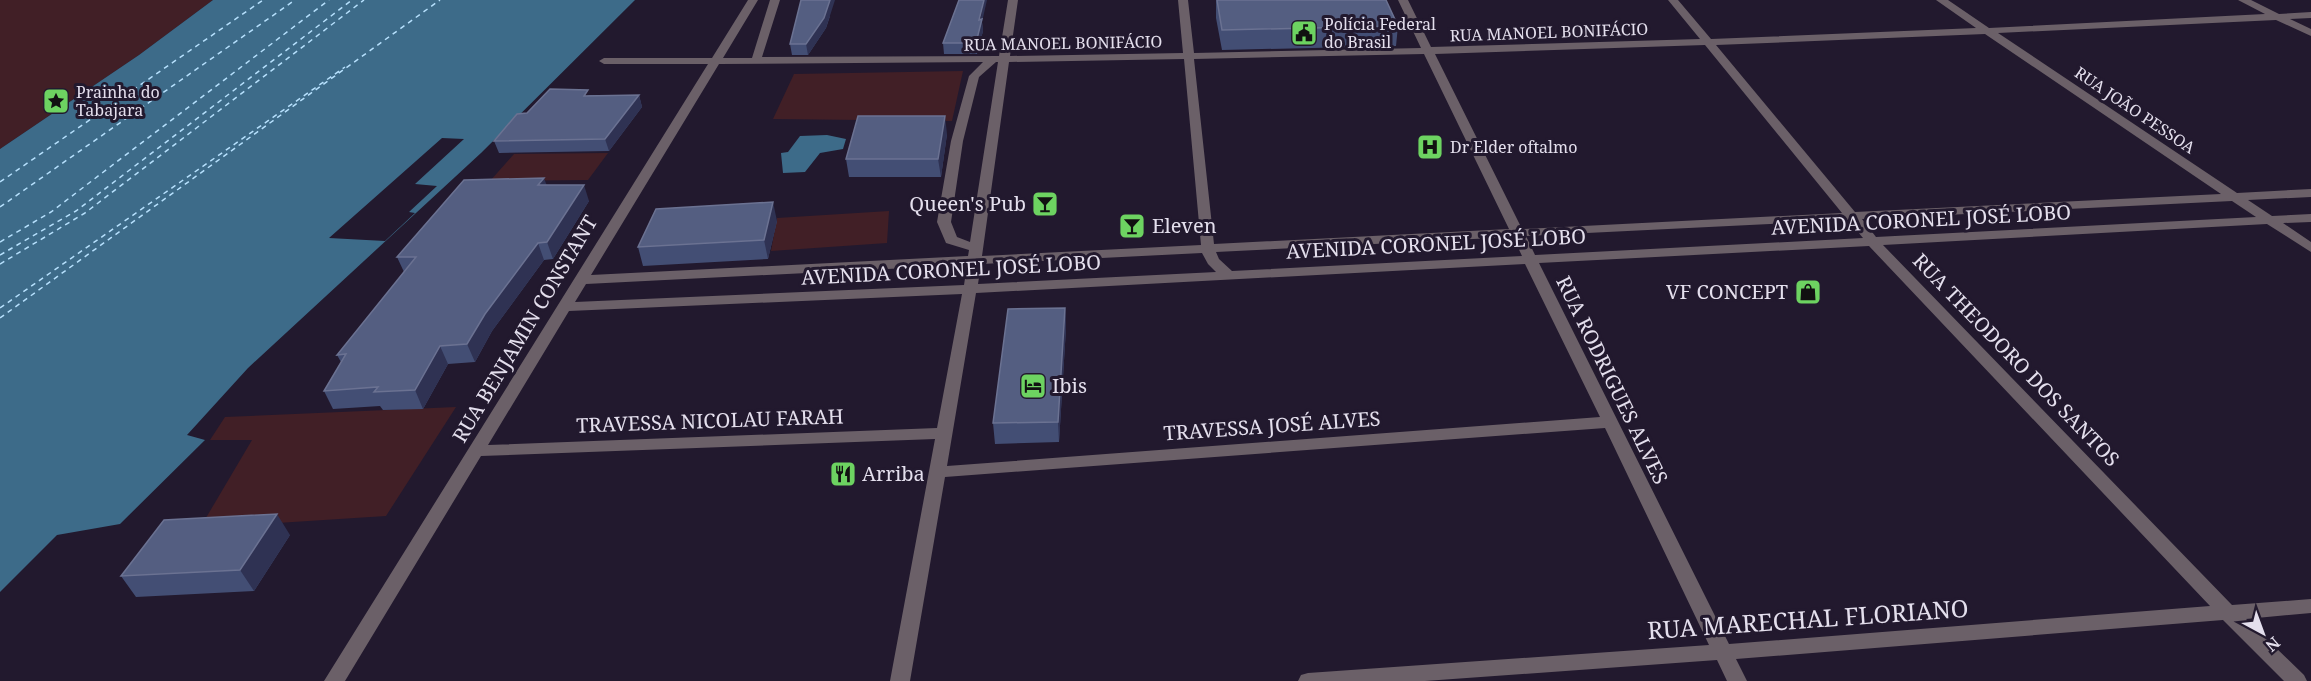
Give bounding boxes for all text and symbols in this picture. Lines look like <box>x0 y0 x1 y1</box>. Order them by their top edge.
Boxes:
place label: Polícia Federal do Brasil <box>1324 13 1436 53</box>
public building icon: Polícia Federal do Brasil <box>1289 18 1319 48</box>
street label: RUA MANOEL BONIFÁCIO <box>1449 18 1649 46</box>
street label: RUA MANOEL BONIFÁCIO <box>963 30 1163 56</box>
street label: RUA JOÃO PESSOA <box>2070 61 2200 159</box>
place label: Prainha do Tabajara <box>76 81 160 121</box>
place icon: Prainha do Tabajara <box>41 86 71 116</box>
hospital icon: Dr Elder oftalmo <box>1415 132 1445 162</box>
place label: Dr Elder oftalmo <box>1450 136 1577 158</box>
bar icon: Queen's Pub <box>1030 189 1060 219</box>
place label: Queen's Pub <box>909 190 1026 217</box>
street label: AVENIDA CORONEL JOSÉ LOBO <box>1770 198 2072 241</box>
street label: RUA BENJAMIN CONSTANT <box>446 210 603 447</box>
bar icon: Eleven <box>1117 211 1147 241</box>
place label: Eleven <box>1152 212 1217 239</box>
street label: AVENIDA CORONEL JOSÉ LOBO <box>1285 222 1587 265</box>
street label: RUA THEODORO DOS SANTOS <box>1907 247 2126 472</box>
street label: AVENIDA CORONEL JOSÉ LOBO <box>800 248 1102 291</box>
street label: RUA RODRIGUES ALVES <box>1550 271 1675 488</box>
shop icon: VF CONCEPT <box>1793 277 1823 307</box>
place label: VF CONCEPT <box>1666 278 1788 305</box>
hotel icon: Ibis <box>1018 371 1048 401</box>
place label: Ibis <box>1052 372 1087 399</box>
street label: TRAVESSA NICOLAU FARAH <box>576 402 844 439</box>
street label: TRAVESSA JOSÉ ALVES <box>1163 404 1381 447</box>
restaurant icon: Arriba <box>828 459 858 489</box>
place label: Arriba <box>862 460 925 487</box>
street label: RUA MARECHAL FLORIANO <box>1646 591 1970 646</box>
north arrow <box>2233 603 2293 663</box>
text: N <box>2261 632 2285 657</box>

